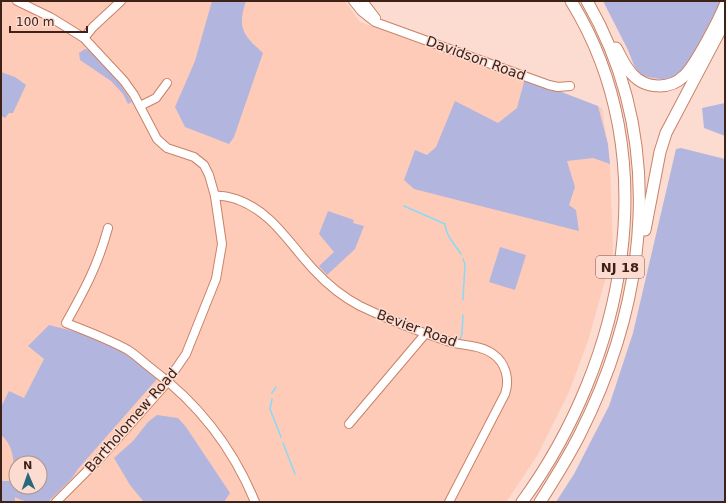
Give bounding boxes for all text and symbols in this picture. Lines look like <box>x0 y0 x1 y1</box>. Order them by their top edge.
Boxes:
scale bar <box>10 8 87 34</box>
text: 100 m <box>16 15 54 29</box>
street label: Davidson Road <box>424 33 528 83</box>
road number: NJ 18 <box>596 256 644 278</box>
street label: Bevier Road <box>375 306 459 350</box>
street label: Bartholomew Road <box>81 365 181 475</box>
north arrow <box>8 455 48 495</box>
text: N <box>23 459 33 472</box>

